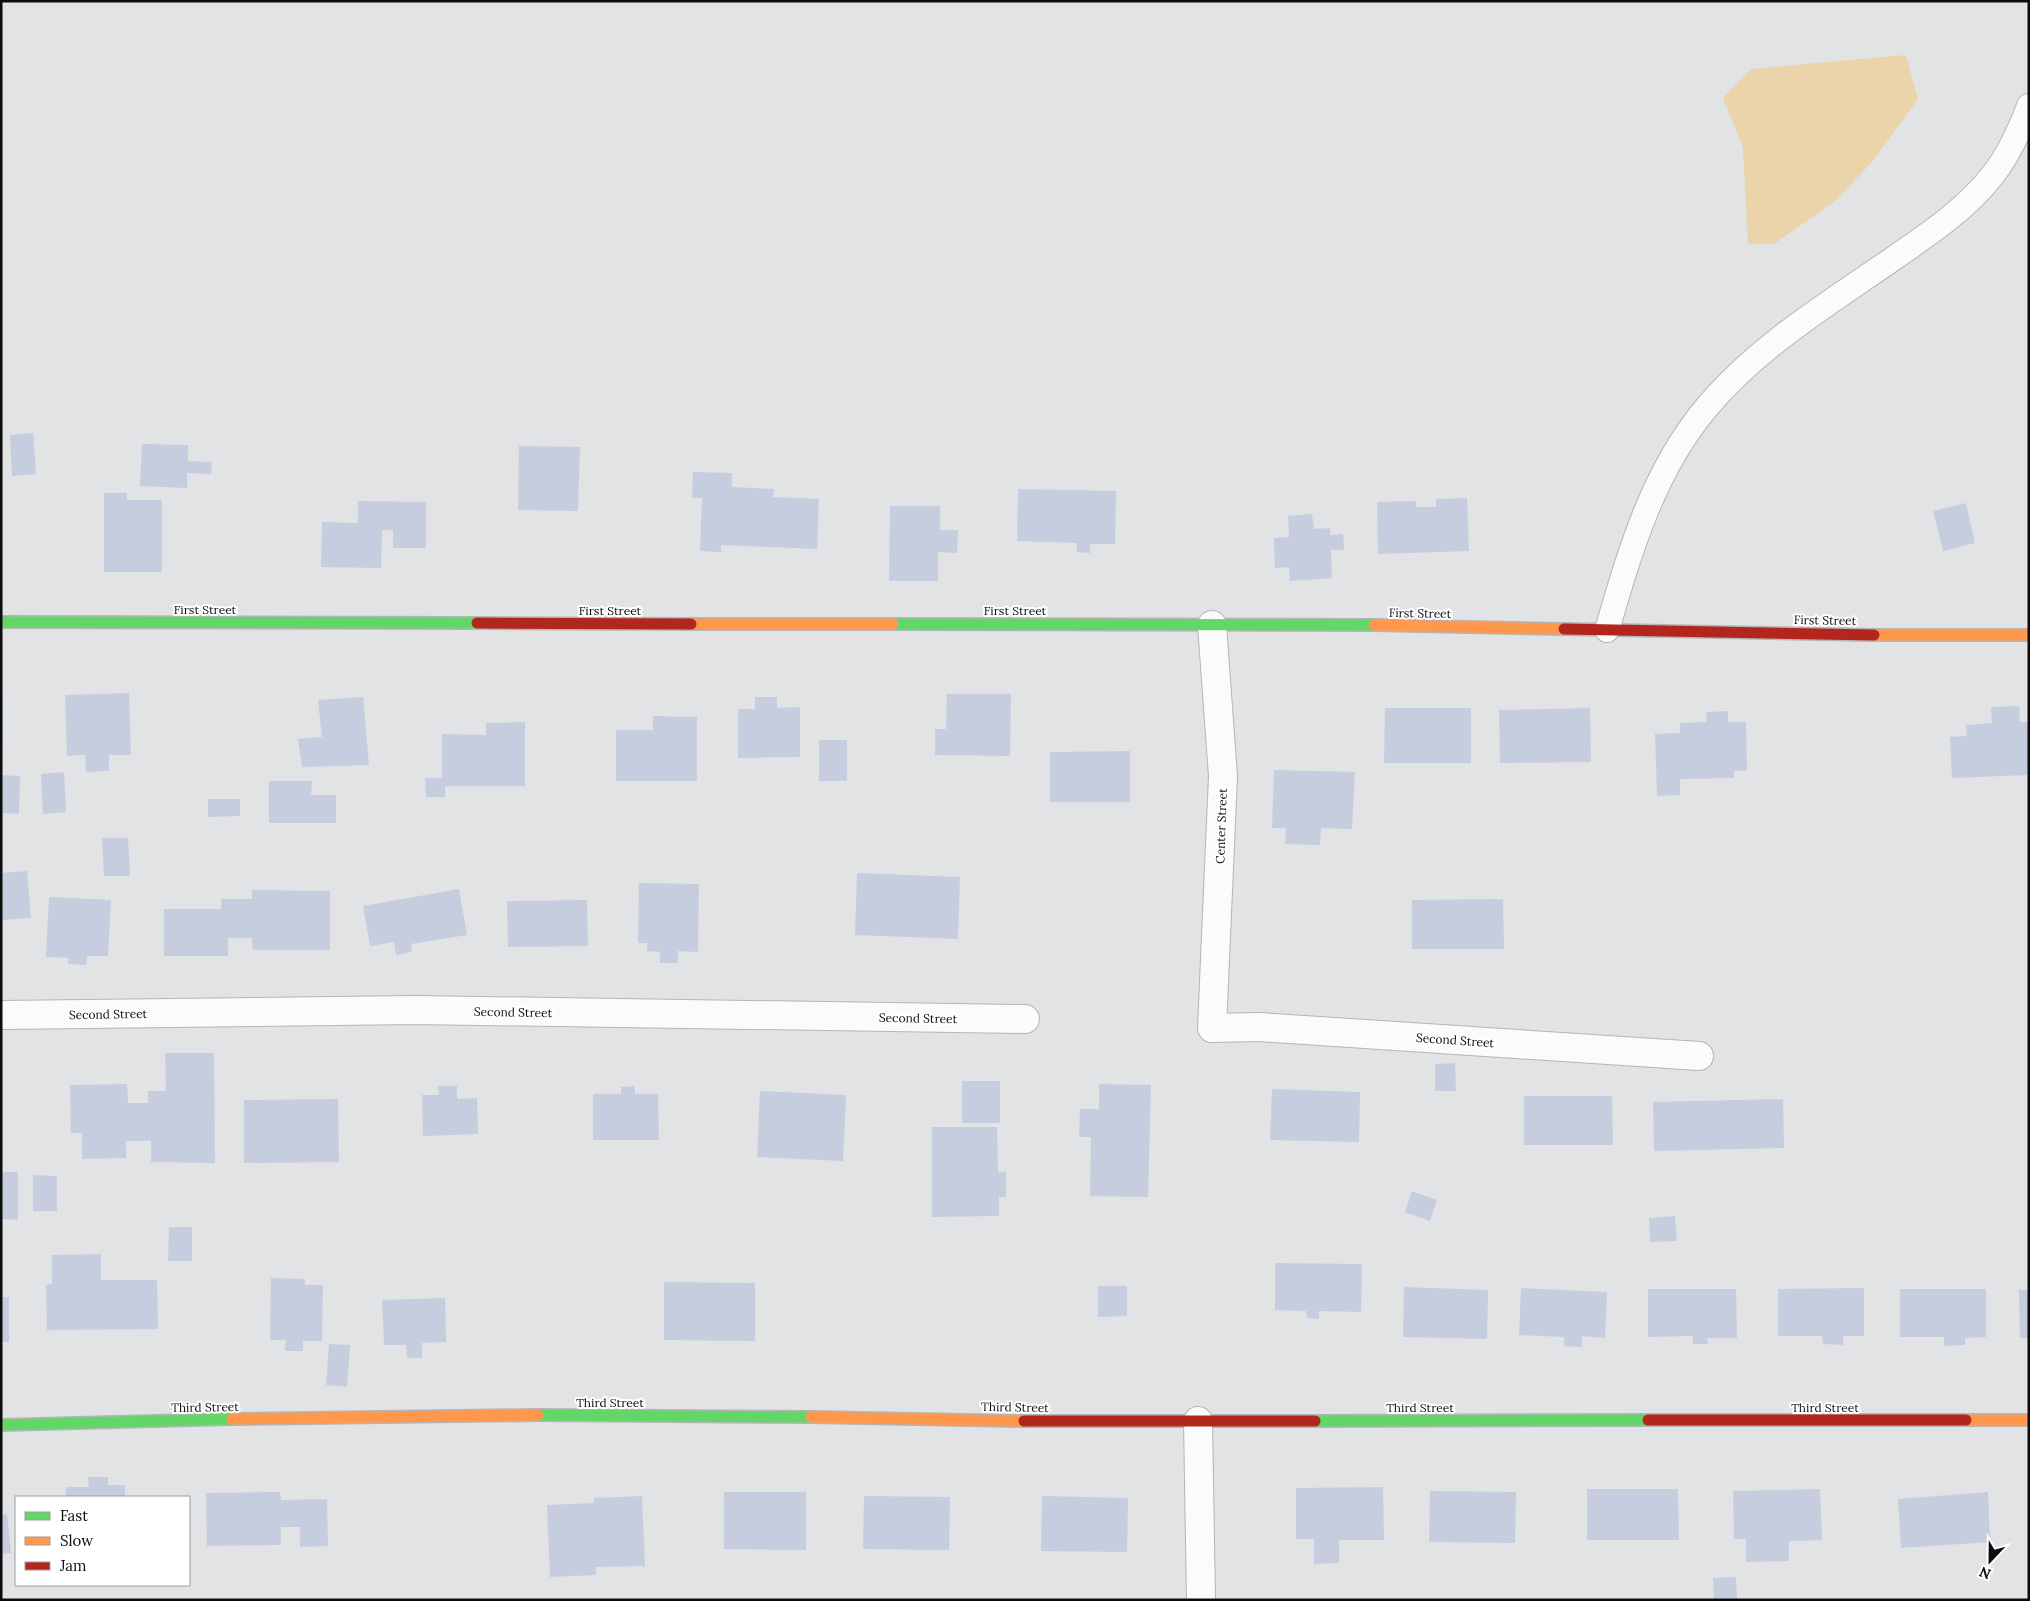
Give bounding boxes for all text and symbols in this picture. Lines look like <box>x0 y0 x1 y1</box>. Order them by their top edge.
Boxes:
street label: First Street <box>174 602 237 617</box>
street label: First Street <box>579 603 642 618</box>
street label: First Street <box>984 603 1047 618</box>
street label: First Street <box>1389 605 1452 621</box>
street label: First Street <box>1794 612 1857 628</box>
street label: Center Street <box>1212 788 1230 864</box>
street label: Second Street <box>474 1004 553 1020</box>
street label: Second Street <box>69 1006 148 1022</box>
street label: Second Street <box>879 1010 958 1026</box>
street label: Second Street <box>1415 1030 1495 1050</box>
street label: Third Street <box>576 1395 644 1410</box>
street label: Third Street <box>171 1399 239 1415</box>
street label: Third Street <box>981 1399 1049 1415</box>
street label: Third Street <box>1386 1400 1454 1415</box>
street label: Third Street <box>1791 1400 1859 1415</box>
legend <box>15 1496 190 1586</box>
text: Fast <box>60 1506 88 1525</box>
text: Slow <box>60 1531 93 1550</box>
north arrow <box>1965 1536 2015 1586</box>
text: Jam <box>59 1556 87 1575</box>
text: N <box>1977 1563 1994 1583</box>

